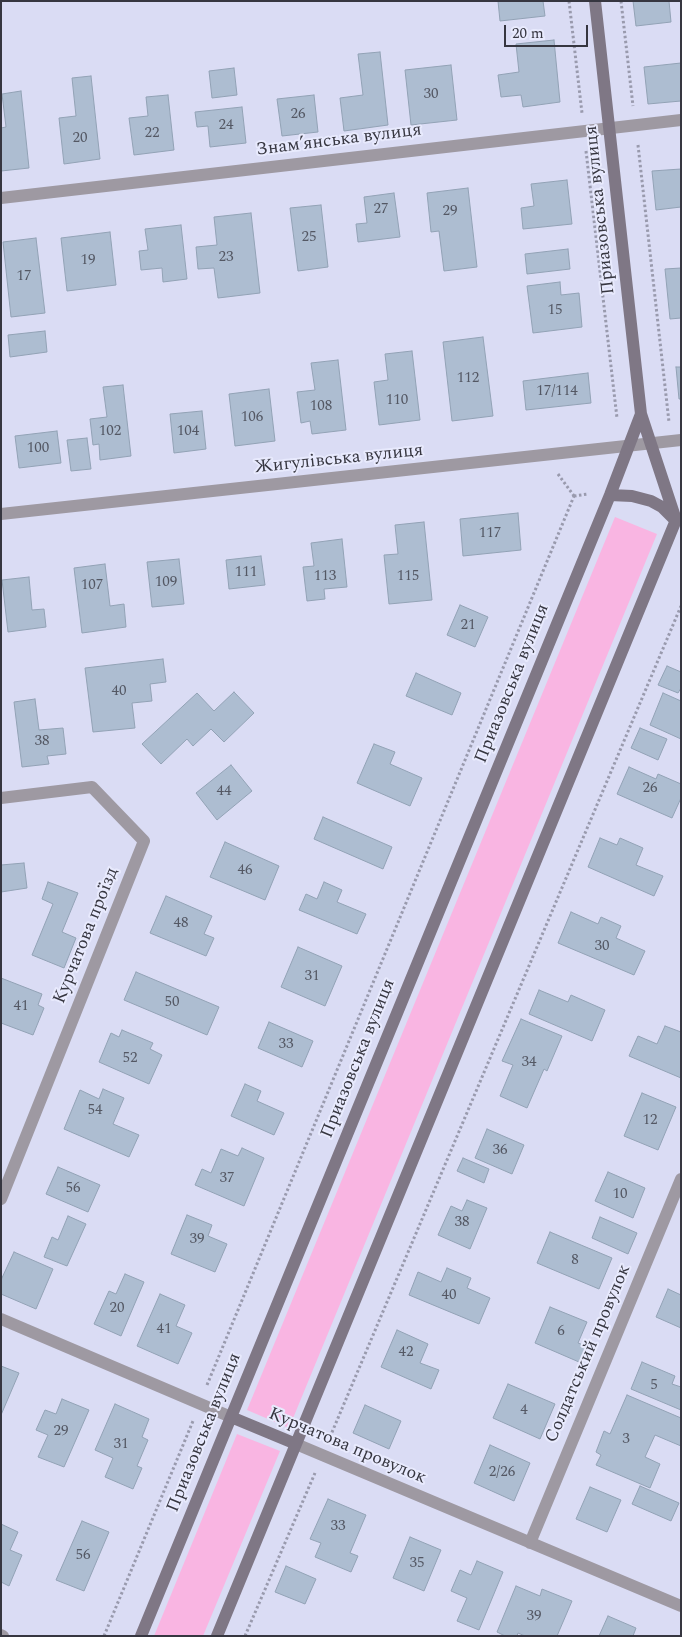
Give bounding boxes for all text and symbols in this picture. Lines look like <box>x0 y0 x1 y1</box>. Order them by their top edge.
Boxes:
scale bar <box>507 15 591 47</box>
text: 20 m <box>512 22 544 45</box>
house number: 30 <box>424 86 438 104</box>
house number: 26 <box>291 106 305 124</box>
house number: 24 <box>219 117 233 135</box>
street label: Знам’янська вулиця <box>255 120 423 162</box>
street label: Приазовська вулиця <box>581 124 621 296</box>
house number: 22 <box>145 125 159 143</box>
house number: 20 <box>73 130 87 148</box>
house number: 27 <box>374 201 388 219</box>
house number: 29 <box>443 203 457 221</box>
house number: 25 <box>302 229 316 247</box>
house number: 23 <box>219 249 233 267</box>
house number: 19 <box>81 252 95 270</box>
house number: 17 <box>17 268 31 286</box>
house number: 15 <box>548 302 562 320</box>
house number: 112 <box>457 370 479 388</box>
house number: 17/114 <box>536 383 578 401</box>
house number: 110 <box>386 392 408 410</box>
house number: 108 <box>310 398 332 416</box>
house number: 106 <box>241 409 263 427</box>
house number: 102 <box>99 423 121 441</box>
house number: 104 <box>177 423 199 441</box>
house number: 100 <box>27 440 49 458</box>
street label: Жигулівська вулиця <box>254 440 424 480</box>
house number: 117 <box>479 525 501 543</box>
house number: 111 <box>235 564 257 582</box>
house number: 113 <box>314 568 336 586</box>
house number: 115 <box>397 568 419 586</box>
house number: 109 <box>155 574 177 592</box>
house number: 107 <box>81 577 103 595</box>
street label: Приазовська вулиця <box>471 601 555 767</box>
house number: 21 <box>461 617 475 635</box>
house number: 40 <box>112 683 126 701</box>
house number: 38 <box>35 733 49 751</box>
house number: 26 <box>643 780 657 798</box>
house number: 44 <box>217 783 231 801</box>
house number: 46 <box>238 862 252 880</box>
street label: Курчатова проїзд <box>50 865 124 1007</box>
house number: 48 <box>174 915 188 933</box>
house number: 30 <box>595 938 609 956</box>
house number: 31 <box>305 968 319 986</box>
street label: Приазовська вулиця <box>317 976 401 1142</box>
house number: 50 <box>165 994 179 1012</box>
house number: 41 <box>14 998 28 1016</box>
house number: 33 <box>279 1036 293 1054</box>
house number: 52 <box>123 1050 137 1068</box>
house number: 34 <box>522 1054 536 1072</box>
house number: 54 <box>88 1102 102 1120</box>
house number: 12 <box>643 1112 657 1130</box>
house number: 36 <box>493 1142 507 1160</box>
house number: 37 <box>220 1170 234 1188</box>
house number: 56 <box>66 1180 80 1198</box>
house number: 10 <box>613 1186 627 1204</box>
house number: 38 <box>455 1214 469 1232</box>
house number: 39 <box>190 1231 204 1249</box>
house number: 8 <box>571 1252 579 1270</box>
street label: Солдатський провулок <box>542 1262 636 1446</box>
house number: 40 <box>442 1287 456 1305</box>
house number: 20 <box>110 1300 124 1318</box>
house number: 41 <box>157 1321 171 1339</box>
house number: 6 <box>557 1323 565 1341</box>
house number: 42 <box>399 1344 413 1362</box>
street label: Приазовська вулиця <box>163 1350 247 1516</box>
house number: 5 <box>650 1377 658 1395</box>
house number: 4 <box>520 1402 528 1420</box>
street label: Курчатова провулок <box>265 1404 429 1490</box>
house number: 29 <box>54 1423 68 1441</box>
house number: 3 <box>622 1431 630 1449</box>
house number: 31 <box>114 1436 128 1454</box>
house number: 2/26 <box>489 1464 515 1482</box>
house number: 33 <box>331 1518 345 1536</box>
house number: 56 <box>76 1547 90 1565</box>
house number: 35 <box>410 1555 424 1573</box>
house number: 39 <box>527 1608 541 1626</box>

